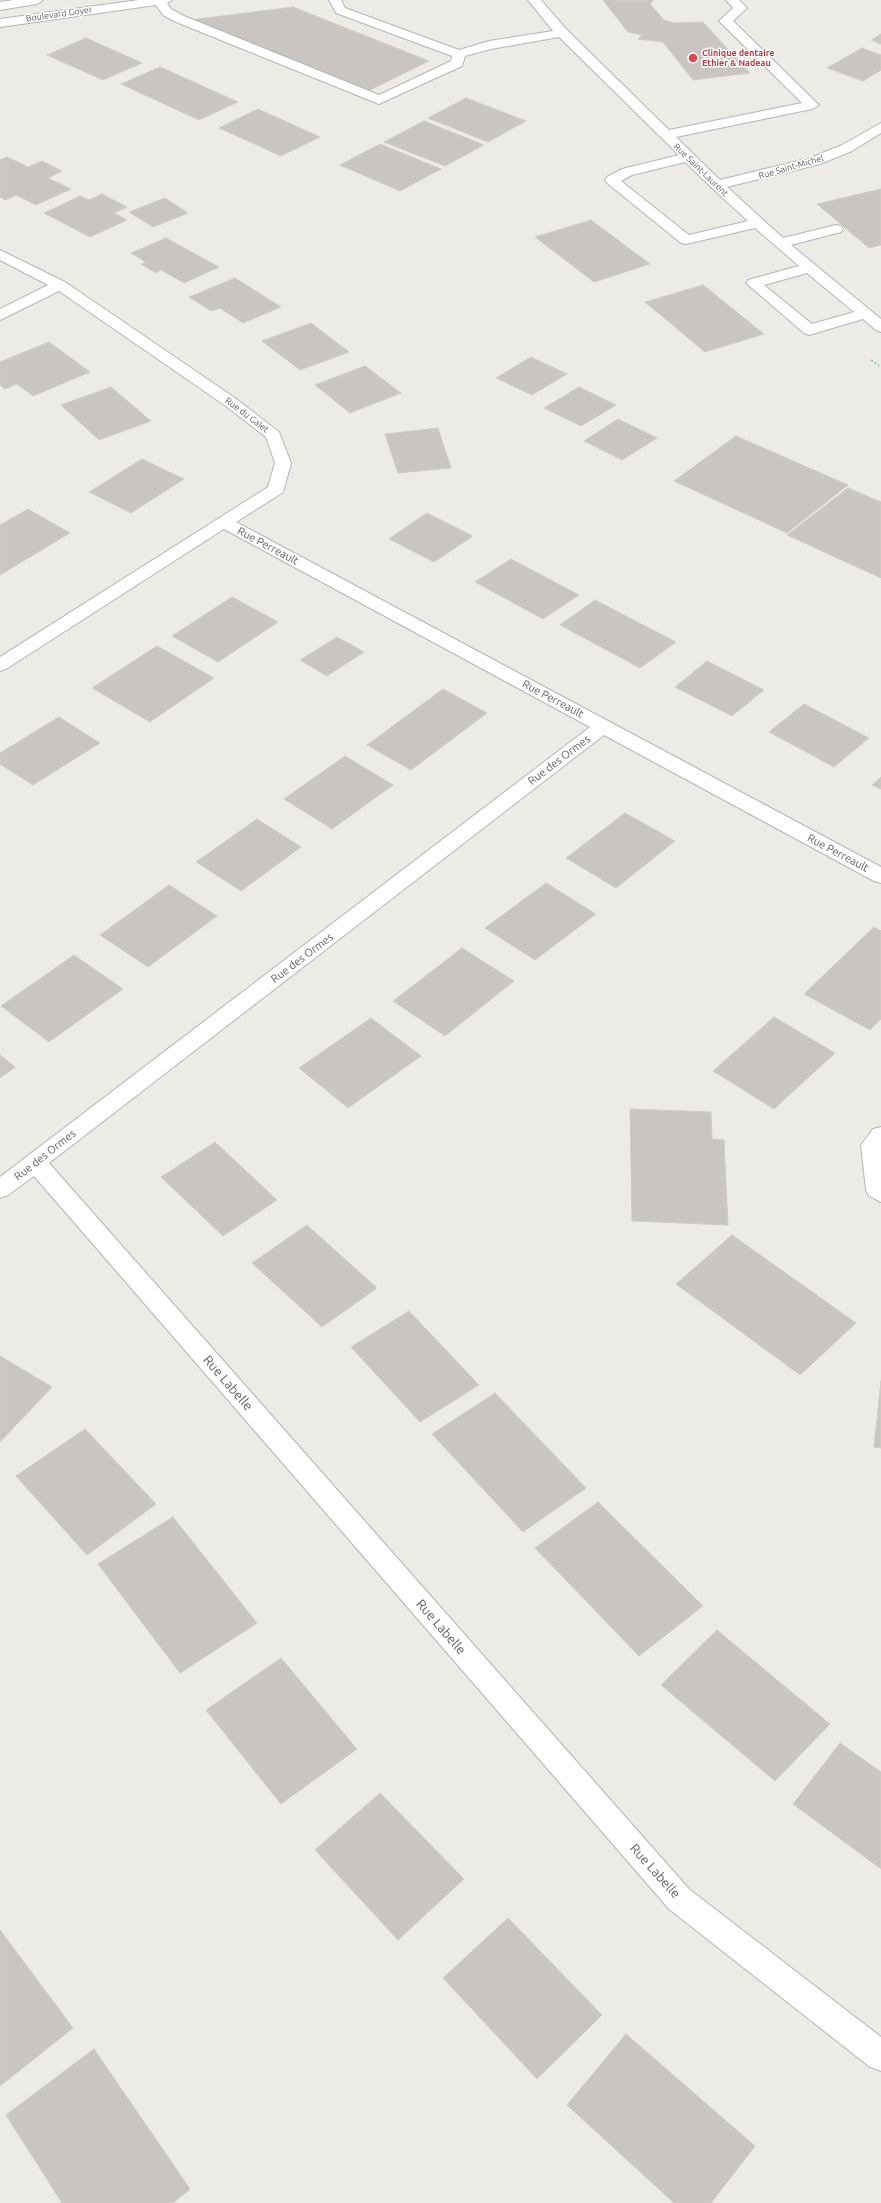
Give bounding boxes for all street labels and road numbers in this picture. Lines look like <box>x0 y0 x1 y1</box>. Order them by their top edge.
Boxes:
street label: Boulevard Goyer <box>25 4 93 24</box>
street label: Rue Saint-Laurent <box>671 141 731 199</box>
street label: Rue Saint-Michel <box>757 153 825 181</box>
street label: Rue du Galet <box>223 395 271 435</box>
street label: Rue Perreault <box>235 524 301 568</box>
street label: Rue Perreault <box>520 677 586 721</box>
street label: Rue des Ormes <box>525 732 593 788</box>
street label: Rue Perreault <box>805 831 871 875</box>
street label: Rue des Ormes <box>268 930 336 986</box>
street label: Rue des Ormes <box>12 1127 78 1183</box>
street label: Rue Labelle <box>200 1352 256 1414</box>
street label: Rue Labelle <box>413 1596 469 1658</box>
street label: Rue Labelle <box>627 1841 683 1901</box>

